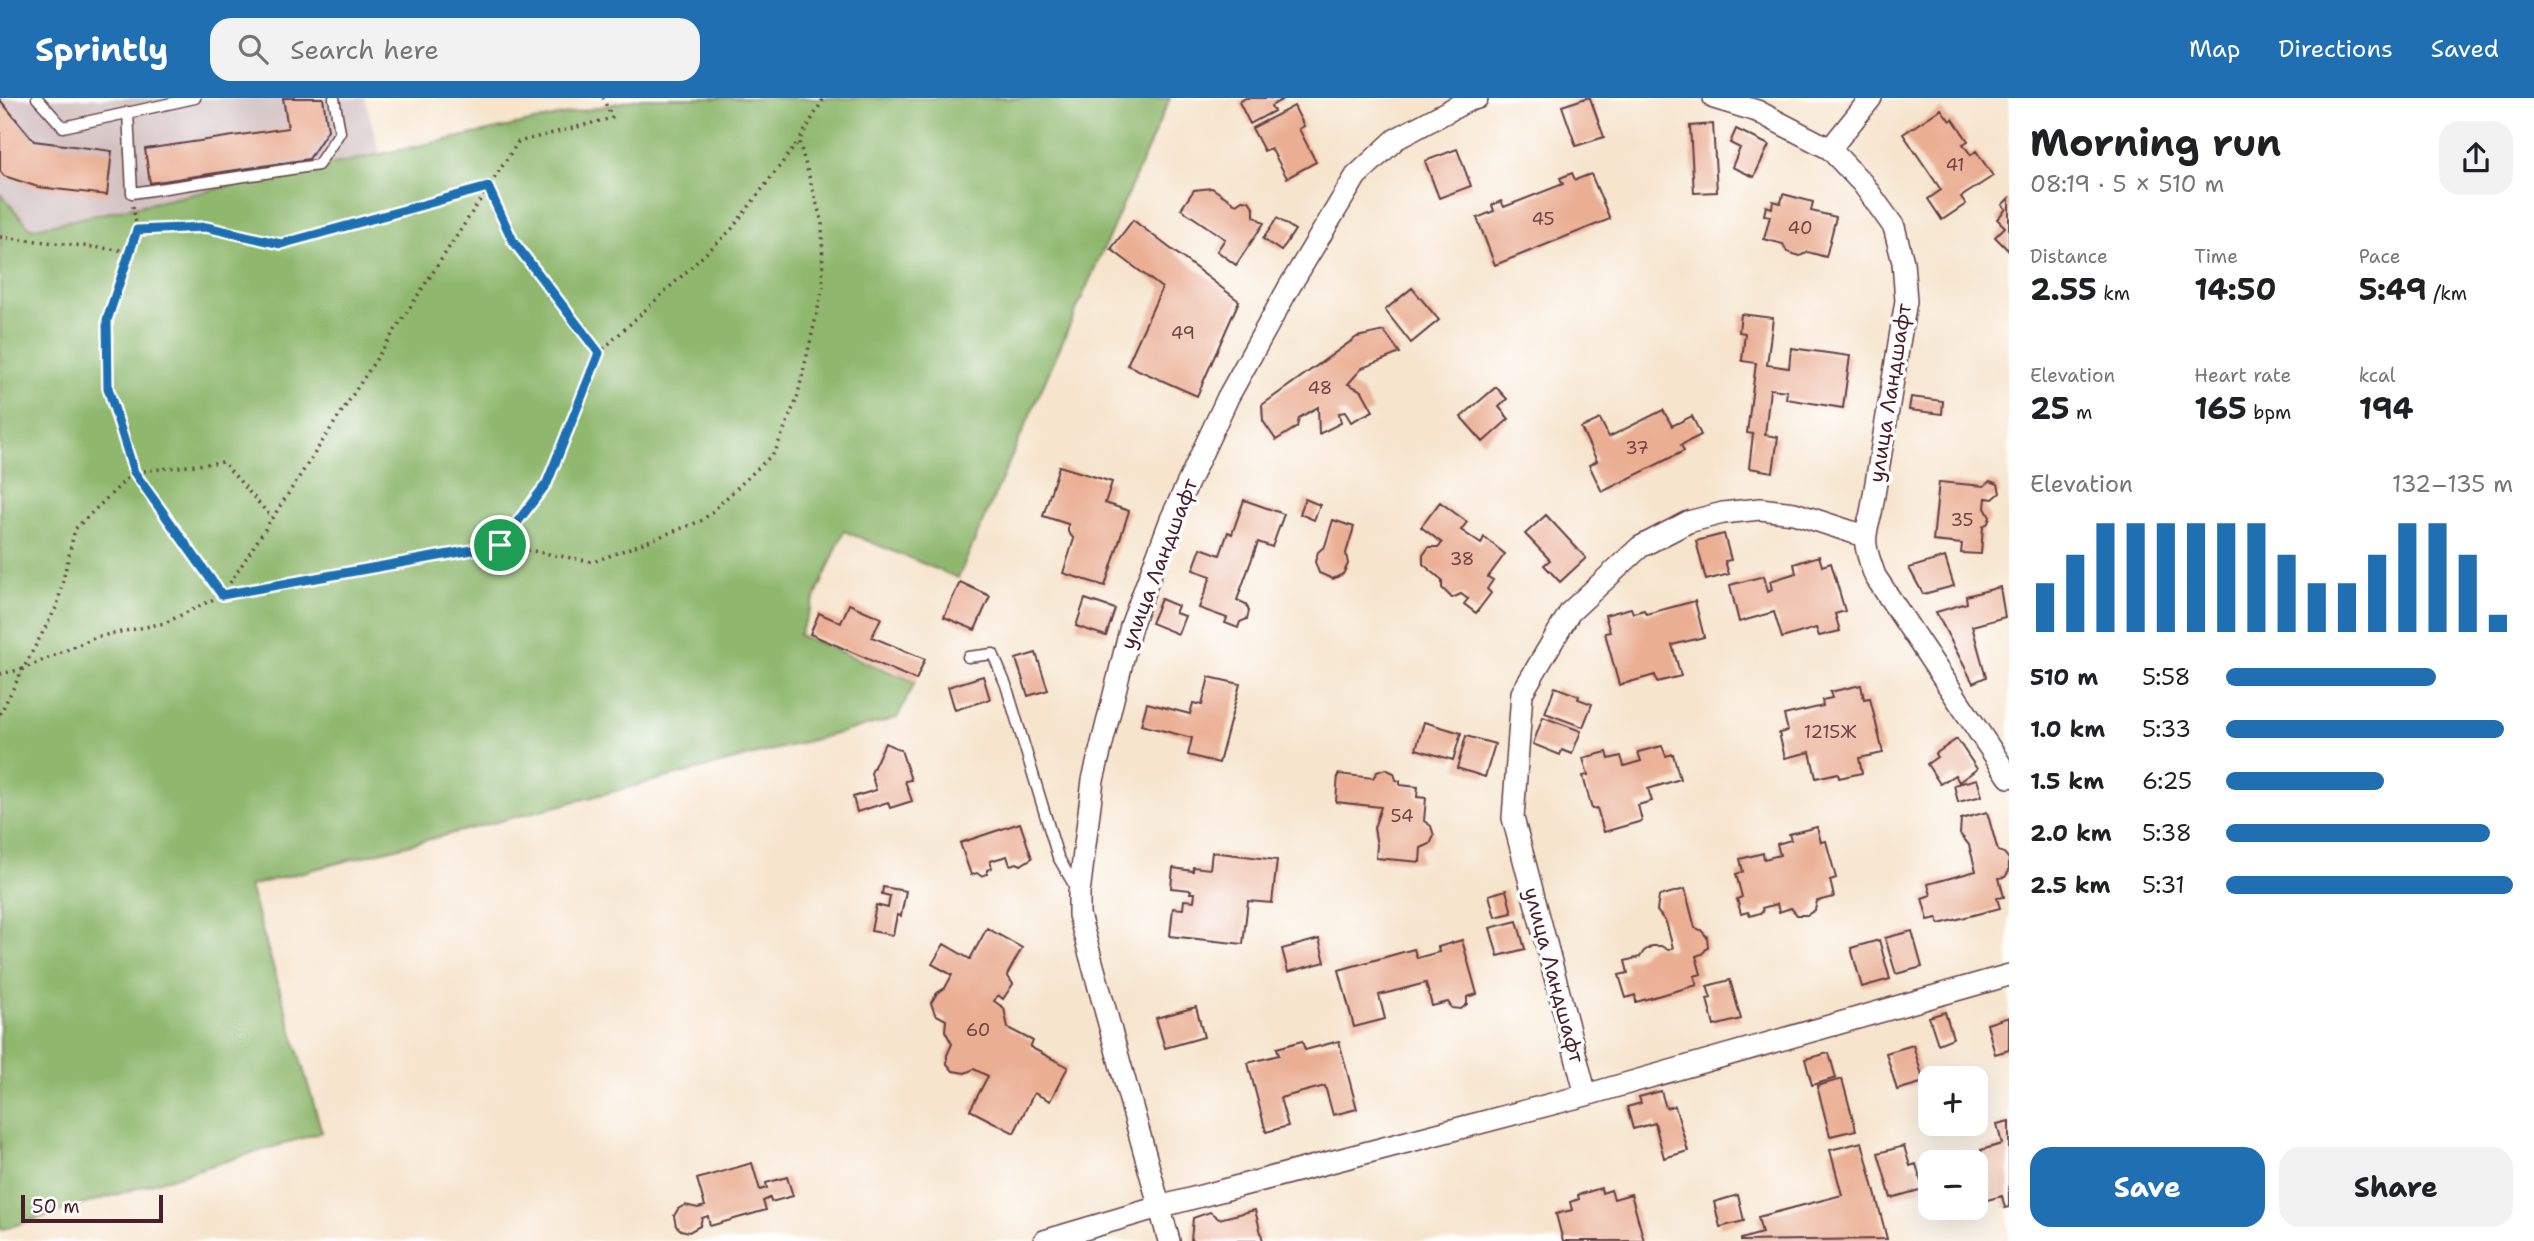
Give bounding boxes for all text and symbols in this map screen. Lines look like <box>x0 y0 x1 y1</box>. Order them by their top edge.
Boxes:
search box <box>210 18 700 81</box>
text: Sprintly <box>35 27 168 72</box>
icon: search <box>234 30 272 68</box>
text: Search here <box>290 32 439 67</box>
text: Map <box>2189 33 2240 65</box>
text: Directions <box>2278 33 2393 65</box>
text: Saved <box>2431 33 2499 65</box>
text: Morning run <box>2030 117 2281 168</box>
button: share <box>2439 121 2513 195</box>
house number: 41 <box>1945 153 1965 177</box>
text: 08:19 · 5 × 510 m <box>2030 169 2224 199</box>
house number: 45 <box>1531 207 1555 231</box>
house number: 40 <box>1787 216 1813 240</box>
text: Distance <box>2030 244 2108 269</box>
text: Time <box>2194 244 2238 269</box>
text: Pace <box>2359 244 2400 269</box>
text: 2.55 <box>2030 269 2097 310</box>
text: 14:50 <box>2194 269 2276 310</box>
text: 5:49 <box>2359 269 2427 310</box>
text: km <box>2097 281 2130 306</box>
text: /km <box>2427 281 2467 306</box>
street label: улица Ландшафт <box>1862 301 1918 485</box>
house number: 49 <box>1171 321 1195 345</box>
text: Elevation <box>2030 363 2115 388</box>
text: Heart rate <box>2194 363 2291 388</box>
text: kcal <box>2359 363 2396 388</box>
house number: 48 <box>1308 376 1332 400</box>
text: 25 <box>2030 388 2070 429</box>
text: 165 <box>2194 388 2247 429</box>
text: 194 <box>2359 388 2414 429</box>
text: m <box>2070 400 2092 425</box>
text: bpm <box>2247 400 2291 425</box>
house number: 37 <box>1625 436 1649 460</box>
text: Elevation <box>2030 469 2133 499</box>
text: 132–135 m <box>2392 469 2513 499</box>
street label: улица Ландшафт <box>1114 474 1205 653</box>
house number: 35 <box>1950 508 1974 532</box>
pin <box>470 515 530 575</box>
icon: arrive <box>481 526 519 564</box>
house number: 38 <box>1450 547 1474 571</box>
text: 510 m <box>2030 662 2098 692</box>
text: 5:58 <box>2142 662 2191 692</box>
text: 1.0 km <box>2030 714 2105 744</box>
text: 5:33 <box>2142 714 2191 744</box>
house number: 1215Ж <box>1804 720 1856 744</box>
text: 1.5 km <box>2030 766 2104 796</box>
text: 6:25 <box>2142 766 2192 796</box>
house number: 54 <box>1390 804 1414 828</box>
text: 2.0 km <box>2030 818 2112 848</box>
text: 5:38 <box>2142 818 2192 848</box>
text: 2.5 km <box>2030 870 2111 900</box>
text: 5:31 <box>2142 870 2185 900</box>
street label: улица Ландшафт <box>1517 884 1591 1066</box>
house number: 60 <box>966 1018 990 1042</box>
map controls <box>1918 1066 1988 1220</box>
button: + <box>1918 1066 1988 1136</box>
button: Save <box>2030 1147 2265 1227</box>
button: Share <box>2279 1147 2513 1227</box>
button: − <box>1918 1150 1988 1220</box>
scale bar <box>21 1192 163 1224</box>
text: 50 m <box>32 1194 80 1219</box>

